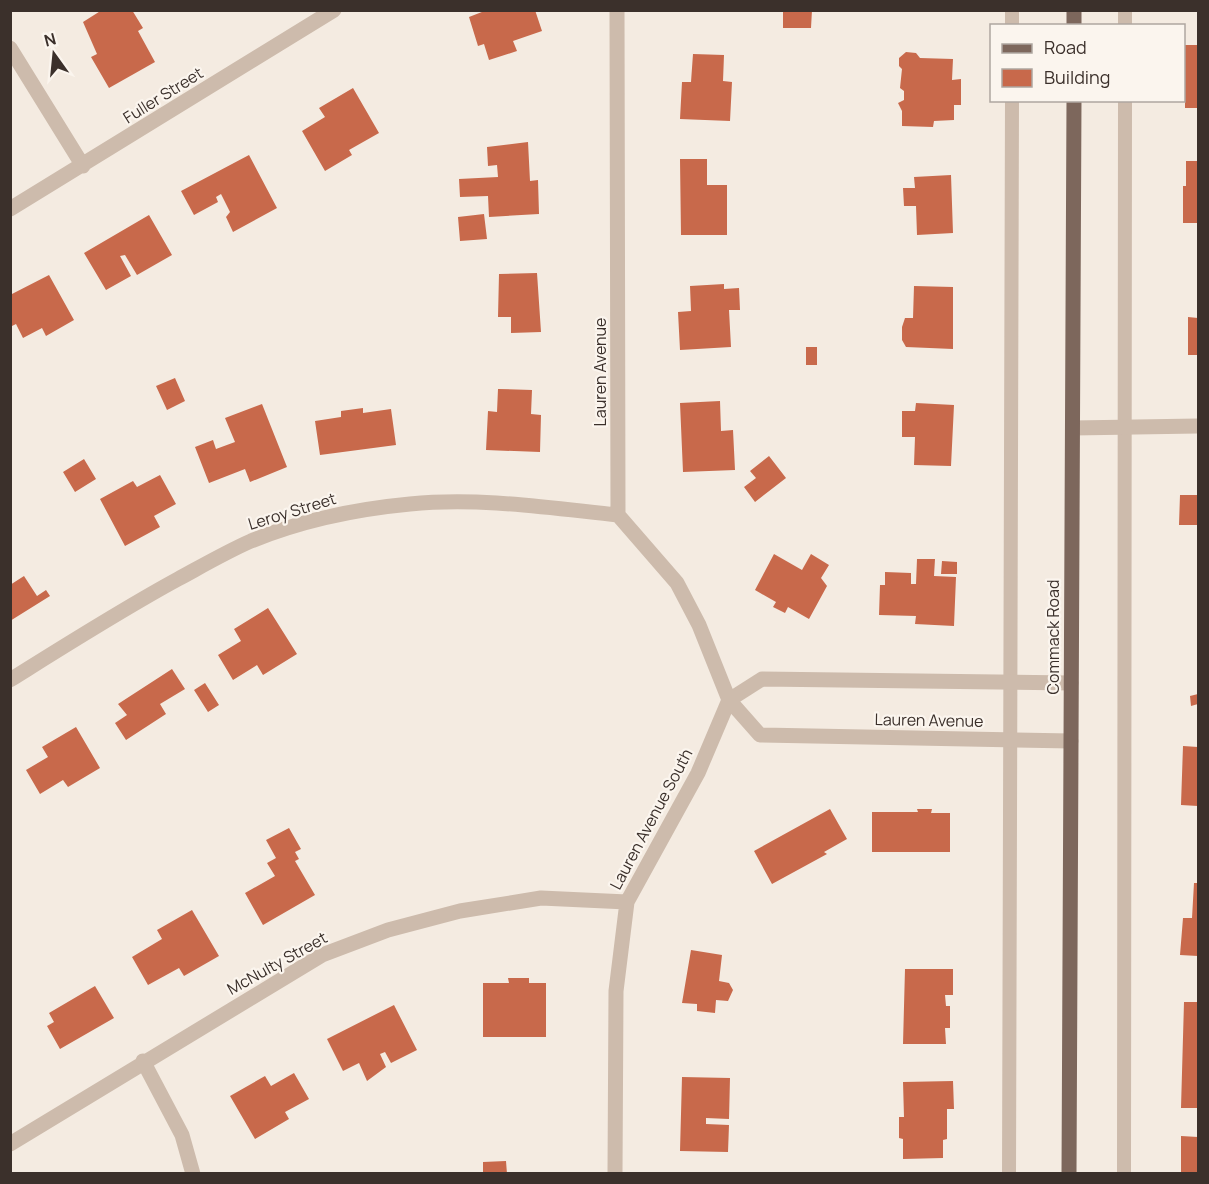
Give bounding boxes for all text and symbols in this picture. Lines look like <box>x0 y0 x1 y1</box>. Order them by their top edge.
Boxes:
north arrow <box>24 24 84 84</box>
legend <box>990 24 1185 102</box>
text: N <box>42 27 59 52</box>
text: Road <box>1044 35 1087 59</box>
street label: Fuller Street <box>119 62 207 128</box>
text: Building <box>1044 65 1110 89</box>
street label: Lauren Avenue <box>589 318 611 426</box>
street label: Leroy Street <box>245 487 339 535</box>
street label: Commack Road <box>1042 580 1064 694</box>
street label: Lauren Avenue <box>874 708 984 732</box>
street label: Lauren Avenue South <box>605 745 697 893</box>
street label: McNulty Street <box>223 926 331 1000</box>

